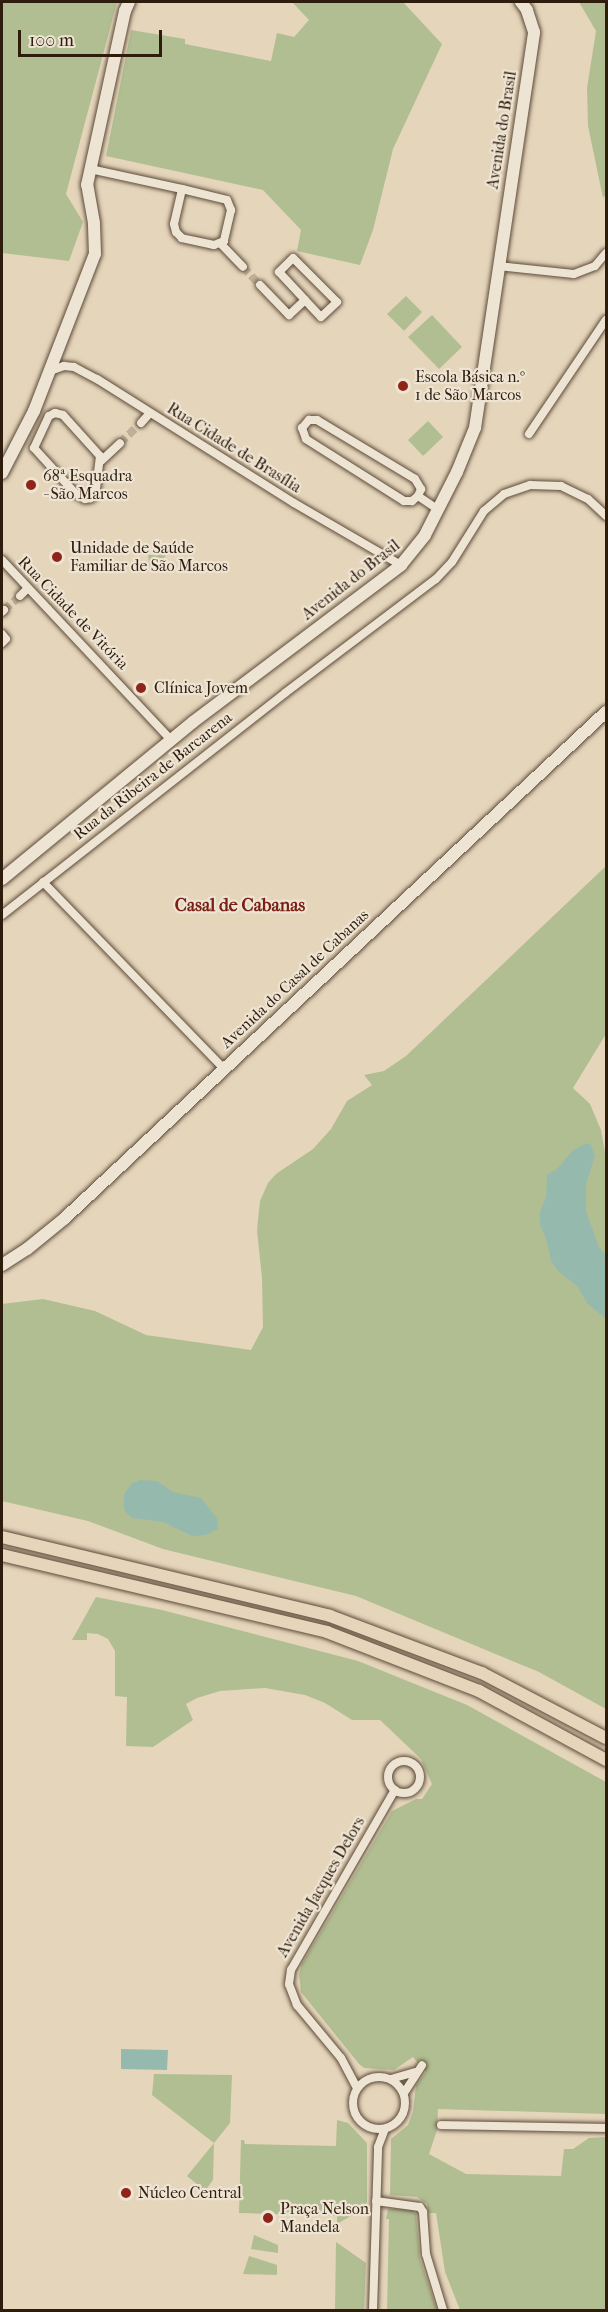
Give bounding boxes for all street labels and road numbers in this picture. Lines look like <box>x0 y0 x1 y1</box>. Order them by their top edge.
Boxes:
street label: Avenida do Brasil <box>483 70 521 190</box>
street label: Rua Cidade de Brasília <box>163 399 305 497</box>
street label: Avenida do Brasil <box>298 536 404 624</box>
street label: Rua Cidade de Vitória <box>14 552 132 674</box>
street label: Rua da Ribeira de Barcarena <box>70 708 236 844</box>
street label: Avenida do Casal de Cabanas <box>217 905 373 1053</box>
street label: Avenida Jacques Delors <box>273 1813 369 1961</box>

